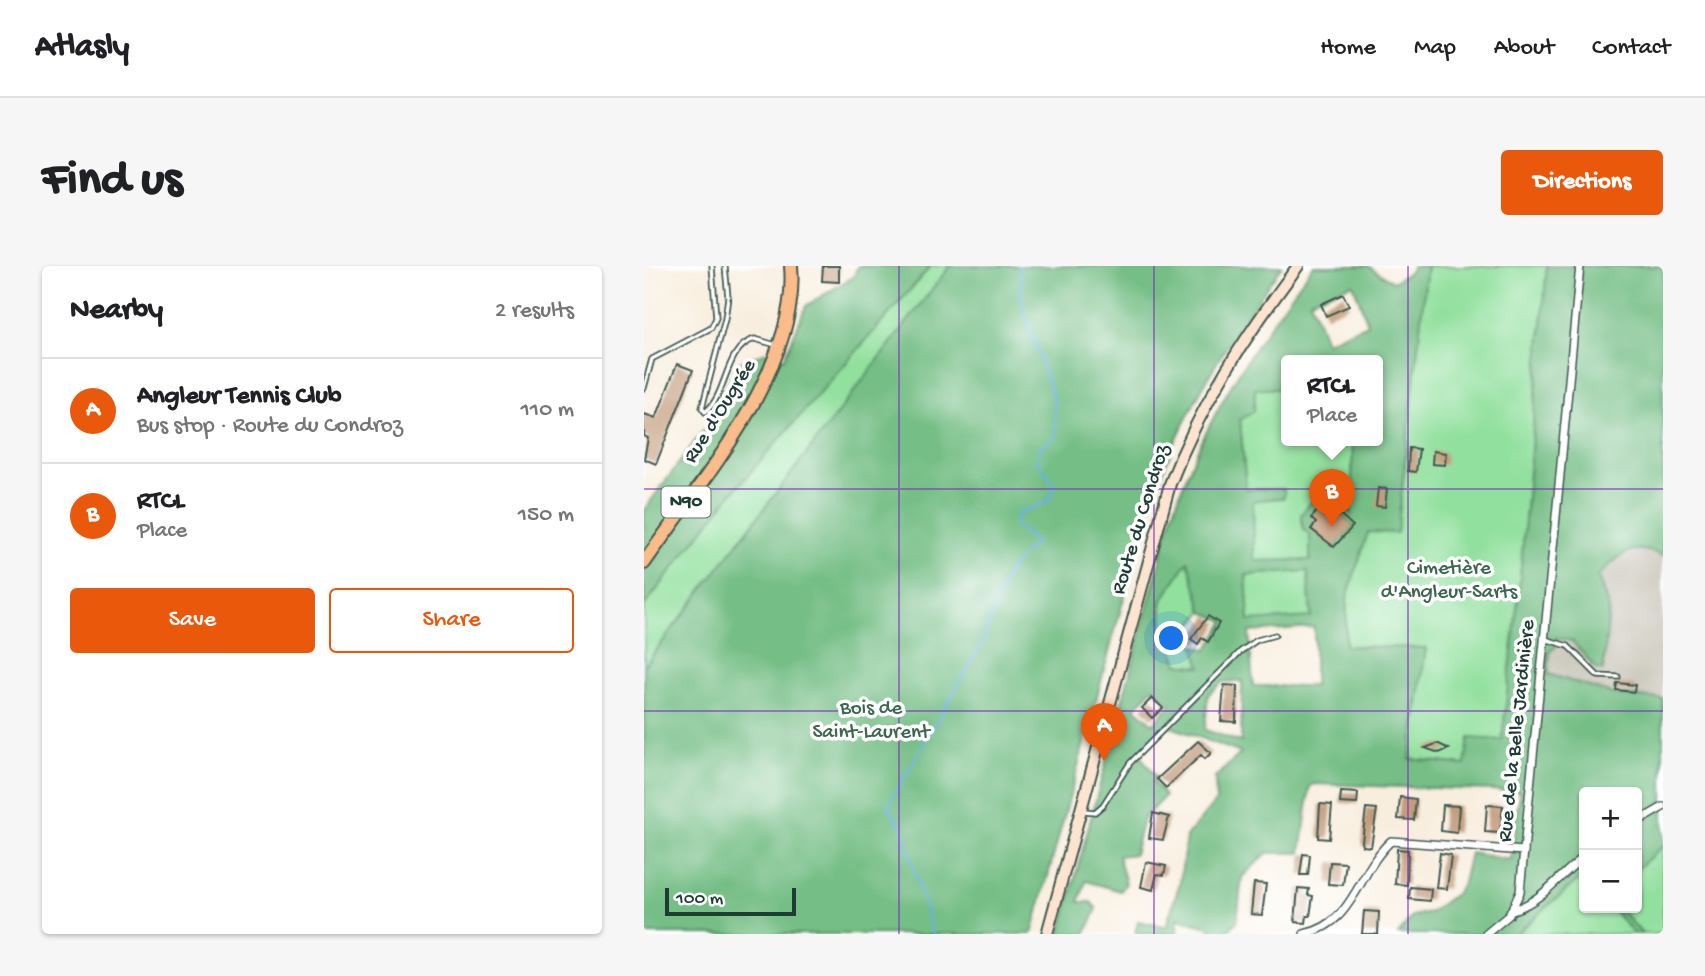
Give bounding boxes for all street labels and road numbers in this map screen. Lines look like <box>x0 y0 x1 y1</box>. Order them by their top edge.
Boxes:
street label: Rue d'Ougrée <box>679 354 763 469</box>
street label: Route du Condroz <box>1107 441 1177 598</box>
road number: N90 <box>662 486 710 518</box>
street label: Rue de la Belle Jardinière <box>1494 617 1542 843</box>

